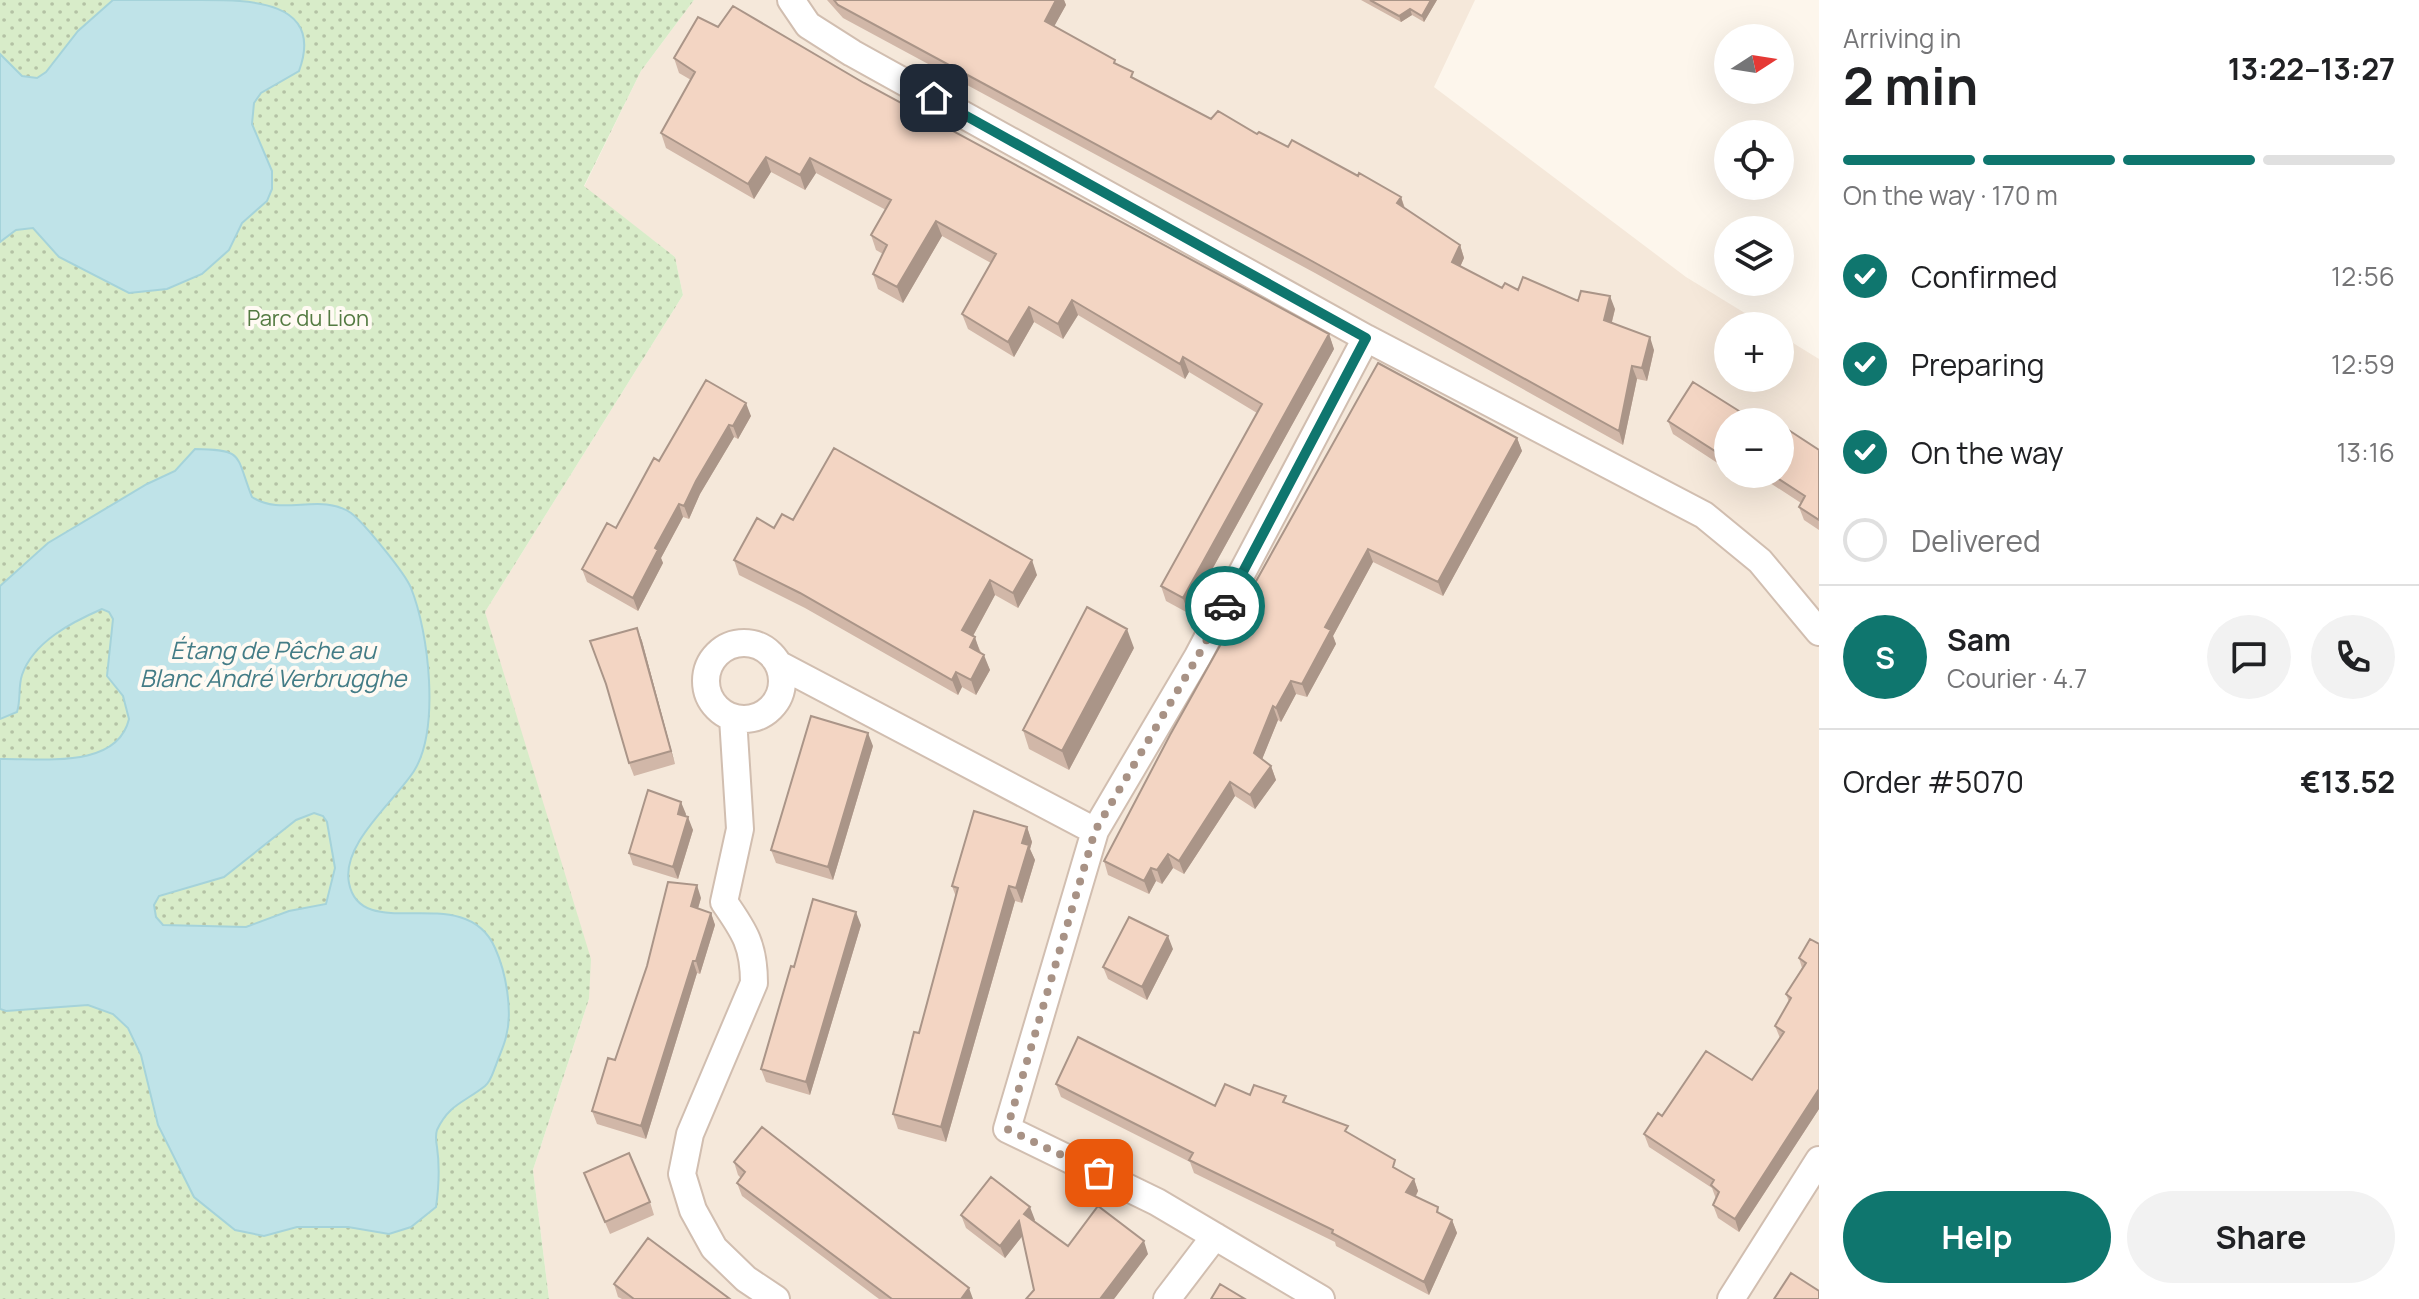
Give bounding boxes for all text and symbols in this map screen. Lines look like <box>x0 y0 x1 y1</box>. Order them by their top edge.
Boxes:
text: Arriving in <box>1843 20 1961 56</box>
north arrow <box>1714 24 1794 104</box>
map controls <box>1714 24 1794 488</box>
text: 13:22–13:27 <box>2228 48 2395 89</box>
text: 2 min <box>1843 50 1978 121</box>
pin <box>900 64 968 132</box>
icon: home <box>912 76 956 120</box>
button: locate <box>1714 120 1794 200</box>
text: On the way · 170 m <box>1843 177 2058 213</box>
button: layers <box>1714 216 1794 296</box>
icon: check <box>1843 254 1887 298</box>
text: Confirmed <box>1911 256 2058 297</box>
text: 12:56 <box>2331 258 2395 294</box>
park label: Parc du Lion <box>247 303 369 333</box>
button: + <box>1714 312 1794 392</box>
icon: check <box>1843 342 1887 386</box>
text: Preparing <box>1911 344 2045 385</box>
text: 12:59 <box>2331 346 2395 382</box>
button: − <box>1714 408 1794 488</box>
icon: check <box>1843 430 1887 474</box>
text: On the way <box>1911 432 2064 473</box>
text: 13:16 <box>2336 434 2395 470</box>
text: Delivered <box>1911 520 2041 561</box>
courier <box>1185 566 1265 646</box>
icon: car <box>1203 584 1247 628</box>
button: chat <box>2207 615 2291 699</box>
button: phone <box>2311 615 2395 699</box>
text: Sam <box>1947 619 2011 660</box>
water label: Étang de Pêche au Blanc André Verbrugghe <box>140 633 408 694</box>
text: S <box>1875 637 1895 678</box>
text: Courier · 4.7 <box>1947 660 2087 696</box>
text: Order #5070 <box>1843 761 2024 802</box>
text: €13.52 <box>2300 761 2395 802</box>
pin <box>1065 1139 1133 1207</box>
icon: bag <box>1077 1151 1121 1195</box>
button: Help <box>1843 1191 2111 1283</box>
button: Share <box>2127 1191 2395 1283</box>

